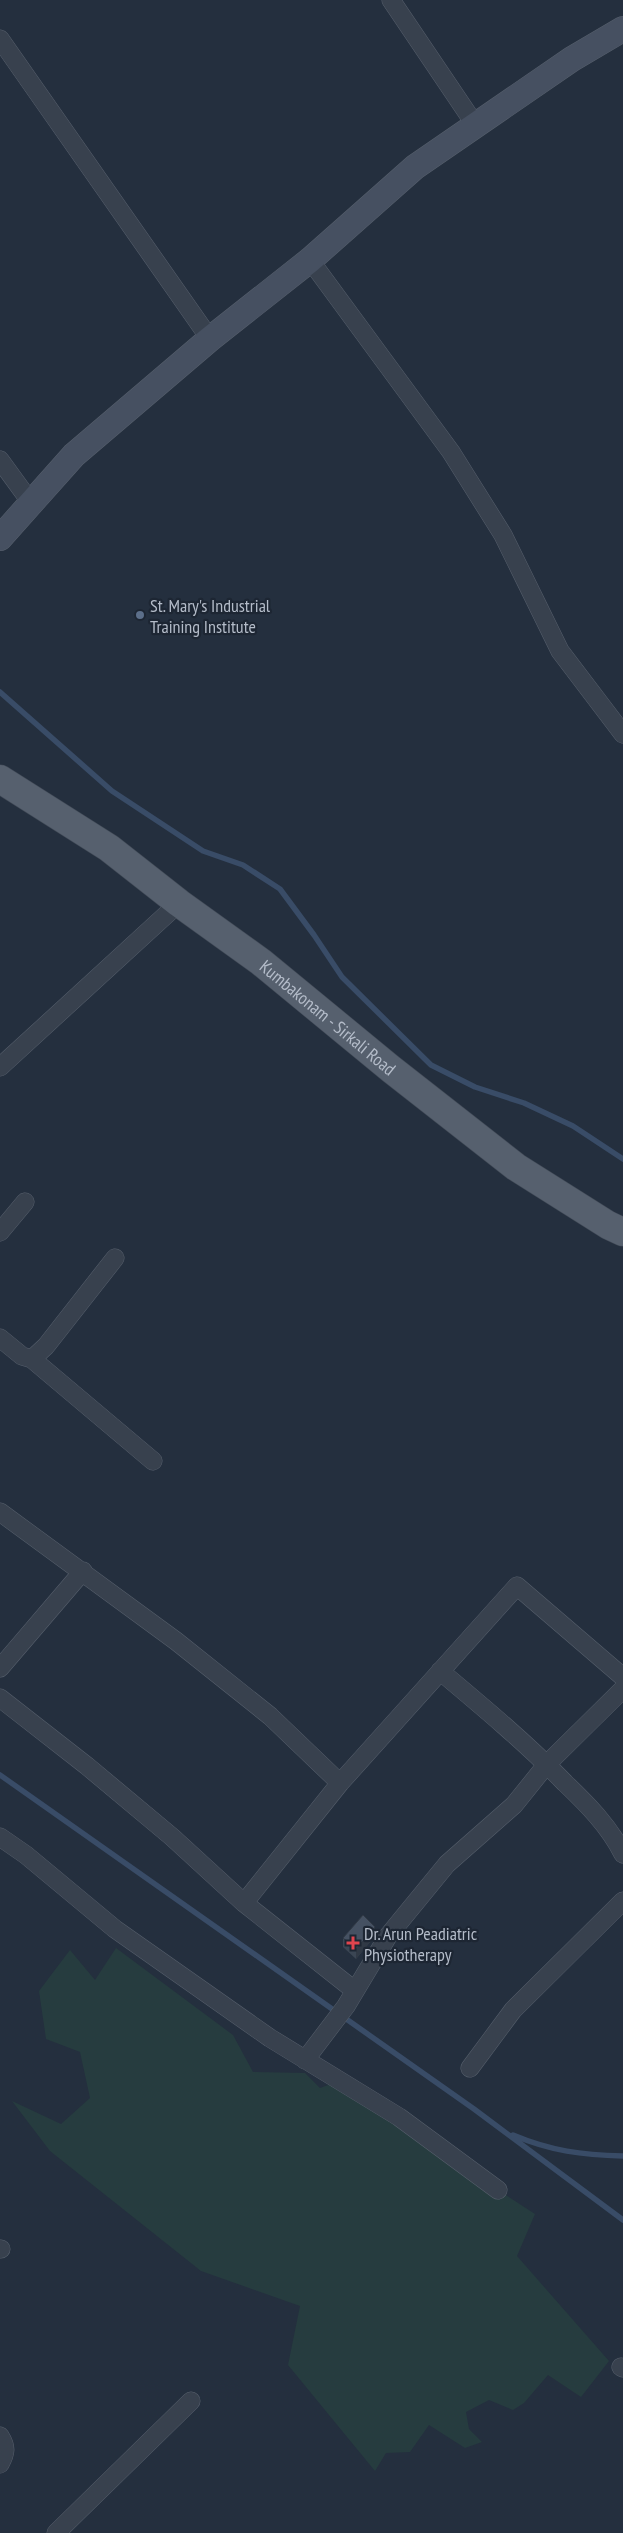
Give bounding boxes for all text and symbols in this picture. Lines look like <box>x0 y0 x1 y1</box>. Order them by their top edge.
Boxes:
place label: St. Mary's Industrial Training Institute <box>150 594 271 638</box>
marker: St. Mary's Industrial Training Institute <box>134 609 146 621</box>
street label: Kumbakonam - Sirkali Road <box>255 955 401 1080</box>
place label: Dr. Arun Peadiatric Physiotherapy <box>364 1922 478 1966</box>
marker: Dr. Arun Peadiatric Physiotherapy <box>346 1936 360 1950</box>

